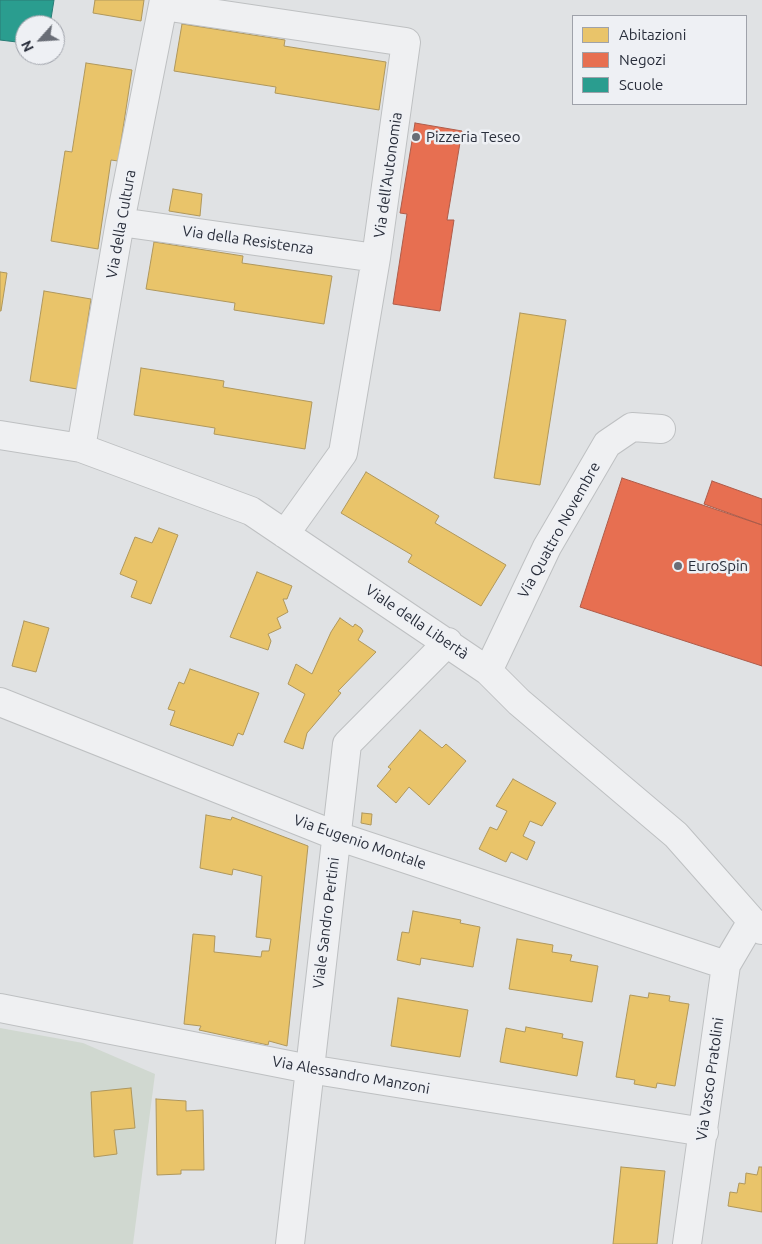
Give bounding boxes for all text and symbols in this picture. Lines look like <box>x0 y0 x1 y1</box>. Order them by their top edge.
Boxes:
north arrow <box>15 15 65 65</box>
legend <box>572 15 747 105</box>
text: Abitazioni <box>619 26 686 43</box>
text: N <box>18 38 37 54</box>
text: Negozi <box>619 51 666 68</box>
text: Scuole <box>619 76 663 93</box>
street label: Via dell'Autonomia <box>370 111 406 239</box>
place label: Pizzeria Teseo <box>426 128 520 146</box>
marker: Pizzeria Teseo <box>410 131 422 143</box>
street label: Via della Cultura <box>103 168 139 280</box>
street label: Via della Resistenza <box>181 222 315 258</box>
street label: Via Quattro Novembre <box>514 459 604 601</box>
place label: EuroSpin <box>688 557 748 575</box>
marker: EuroSpin <box>672 560 684 572</box>
street label: Viale della Libertà <box>362 581 472 663</box>
street label: Via Eugenio Montale <box>291 811 429 873</box>
street label: Viale Sandro Pertini <box>309 856 343 990</box>
street label: Via Vasco Pratolini <box>692 1016 728 1142</box>
street label: Via Alessandro Manzoni <box>271 1052 431 1098</box>

